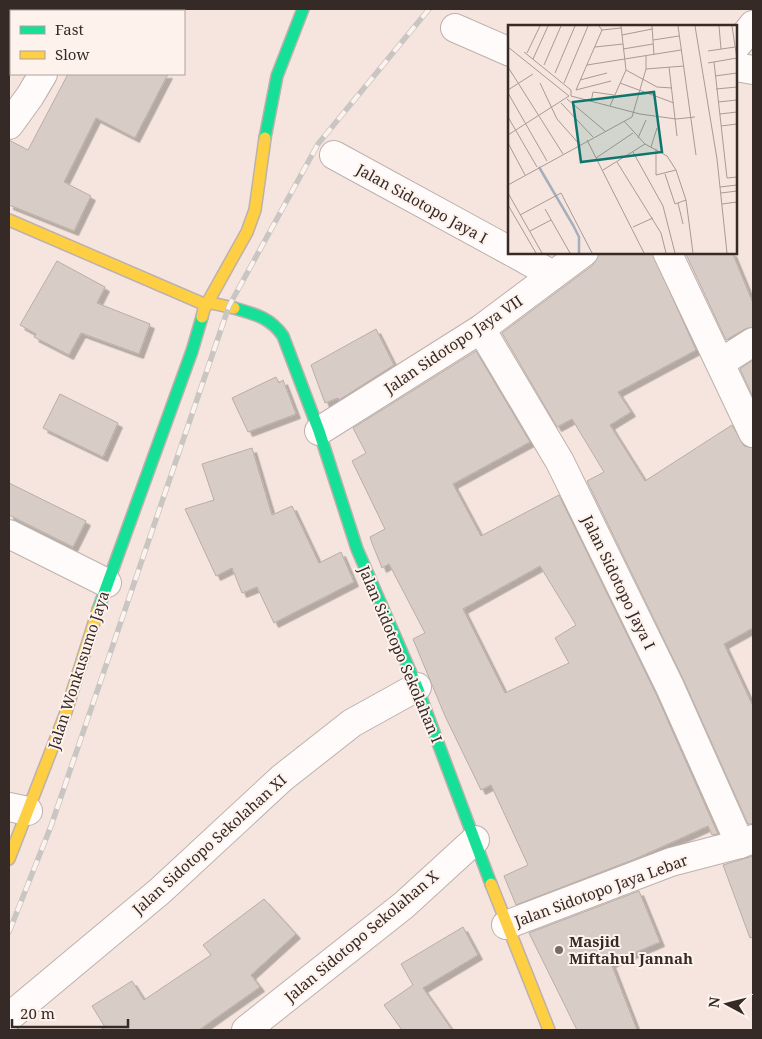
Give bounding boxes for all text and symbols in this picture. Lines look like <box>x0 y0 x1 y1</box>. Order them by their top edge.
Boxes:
legend <box>10 10 185 75</box>
text: Fast <box>55 19 84 39</box>
inset map <box>508 25 737 254</box>
text: Slow <box>55 44 89 64</box>
street label: Jalan Sidotopo Jaya I <box>352 158 491 247</box>
street label: Jalan Sidotopo Jaya VII <box>379 290 526 398</box>
street label: Jalan Sidotopo Jaya I <box>577 511 660 652</box>
street label: Jalan Sidotopo Sekolahan I <box>354 562 447 746</box>
street label: Jalan Wonkusumo Jaya <box>43 588 113 753</box>
street label: Jalan Sidotopo Sekolahan XI <box>127 770 290 919</box>
street label: Jalan Sidotopo Jaya Lebar <box>510 849 691 931</box>
street label: Jalan Sidotopo Sekolahan X <box>279 866 442 1007</box>
place label: Masjid Miftahul Jannah <box>569 931 693 968</box>
marker: Masjid Miftahul Jannah <box>553 944 565 956</box>
north arrow <box>702 979 752 1029</box>
scale bar <box>12 996 129 1028</box>
text: N <box>703 996 724 1009</box>
text: 20 m <box>20 1003 55 1023</box>

